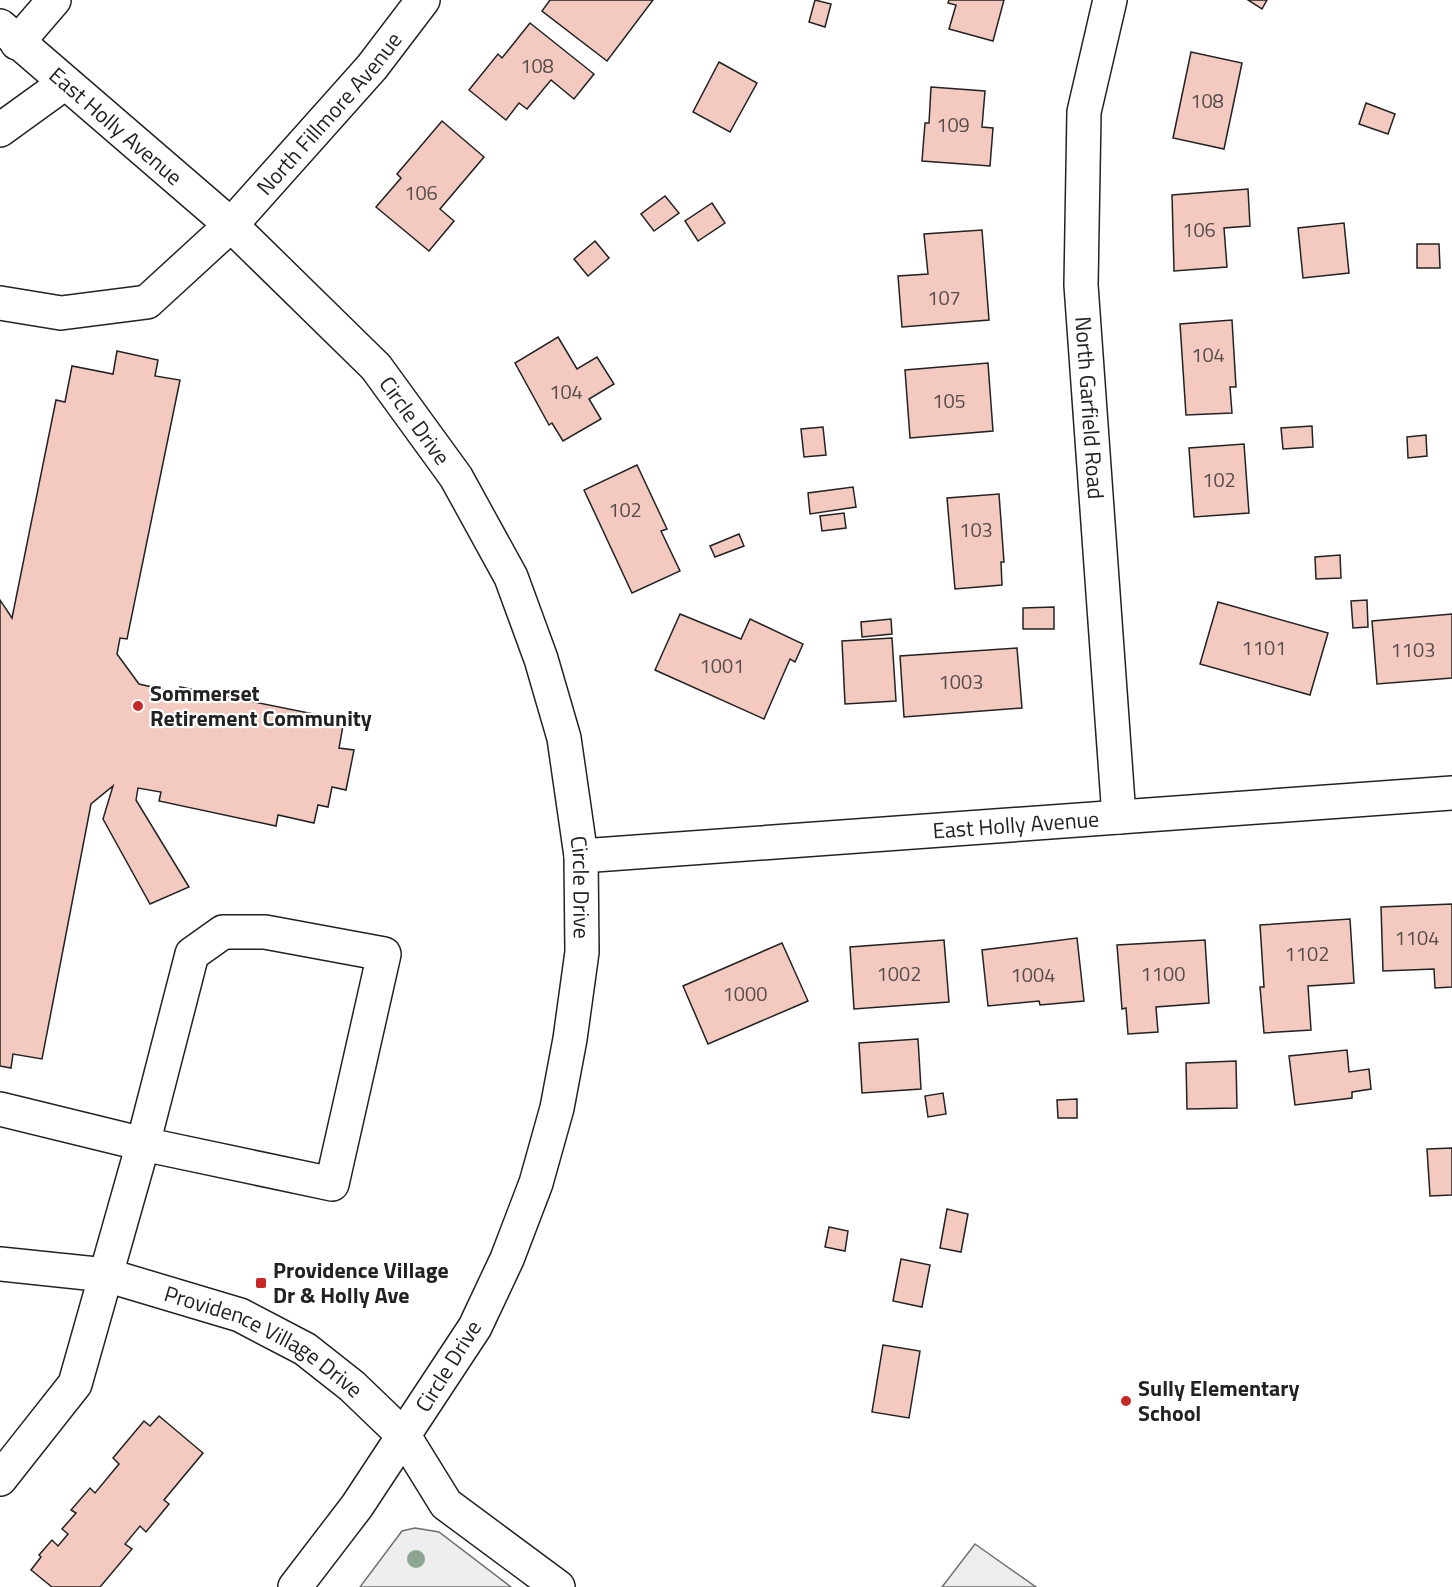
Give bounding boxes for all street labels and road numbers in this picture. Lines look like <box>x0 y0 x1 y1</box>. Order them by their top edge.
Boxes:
street label: North Fillmore Avenue <box>248 25 410 203</box>
street label: East Holly Avenue <box>42 59 190 193</box>
street label: North Garfield Road <box>1066 315 1113 500</box>
street label: Circle Drive <box>371 369 459 472</box>
street label: East Holly Avenue <box>931 802 1100 848</box>
street label: Circle Drive <box>561 833 599 939</box>
street label: Providence Village Drive <box>160 1276 371 1405</box>
street label: Circle Drive <box>406 1313 490 1419</box>

